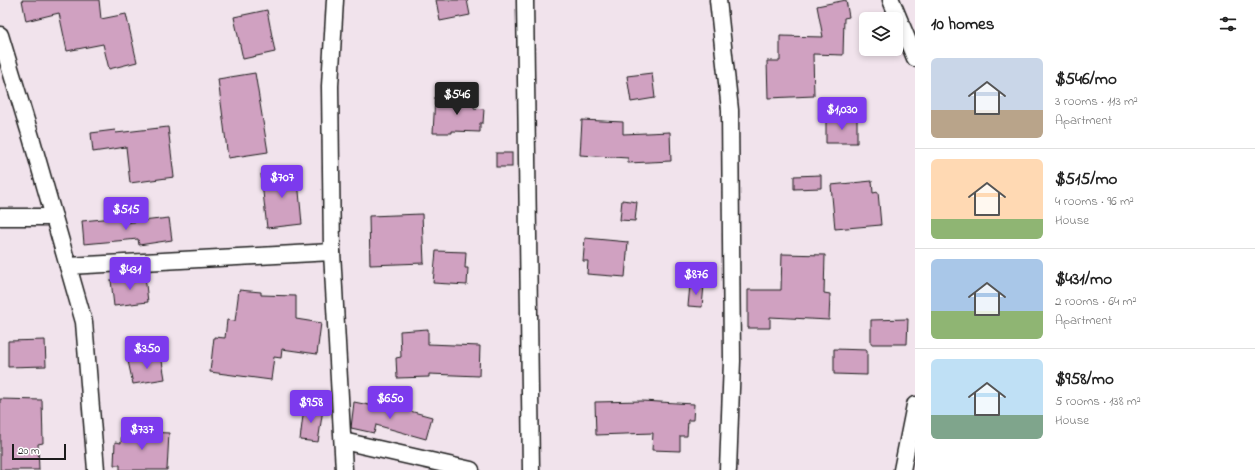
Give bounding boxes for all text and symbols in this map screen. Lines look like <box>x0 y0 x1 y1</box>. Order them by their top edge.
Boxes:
map controls <box>859 12 903 56</box>
button: layers <box>859 12 903 56</box>
text: 10 homes <box>931 12 994 37</box>
icon: filters <box>1217 13 1239 35</box>
text: $546/mo <box>1055 67 1117 92</box>
icon: home <box>963 74 1011 122</box>
pin: $546 <box>433 82 481 116</box>
text: $546 <box>444 85 470 104</box>
text: 3 rooms · 113 m² <box>1055 92 1138 111</box>
pin: $1,030 <box>809 97 875 131</box>
text: $1,030 <box>827 100 857 119</box>
text: Apartment <box>1055 111 1112 130</box>
pin: $707 <box>258 165 306 199</box>
text: $515/mo <box>1055 167 1117 192</box>
text: $707 <box>270 168 294 187</box>
icon: home <box>963 175 1011 223</box>
text: 4 rooms · 96 m² <box>1055 192 1134 211</box>
pin: $515 <box>102 197 150 231</box>
text: $515 <box>113 200 139 219</box>
text: House <box>1055 211 1089 230</box>
pin: $431 <box>106 257 154 291</box>
text: $431 <box>119 260 141 279</box>
pin: $876 <box>672 262 720 296</box>
text: $876 <box>684 265 708 284</box>
text: $431/mo <box>1055 267 1112 292</box>
icon: home <box>963 275 1011 323</box>
text: 2 rooms · 64 m² <box>1055 292 1137 311</box>
text: Apartment <box>1055 311 1112 330</box>
pin: $350 <box>123 336 171 370</box>
text: $350 <box>134 339 160 358</box>
text: $958/mo <box>1055 367 1114 392</box>
icon: home <box>963 375 1011 423</box>
pin: $650 <box>366 386 414 420</box>
text: $650 <box>377 389 403 408</box>
pin: $958 <box>287 390 335 424</box>
text: 5 rooms · 138 m² <box>1055 392 1141 411</box>
text: $958 <box>299 393 323 412</box>
text: House <box>1055 411 1089 430</box>
pin: $737 <box>118 417 166 451</box>
text: $737 <box>130 420 154 439</box>
scale bar <box>12 442 66 461</box>
text: 20 m <box>18 443 40 459</box>

